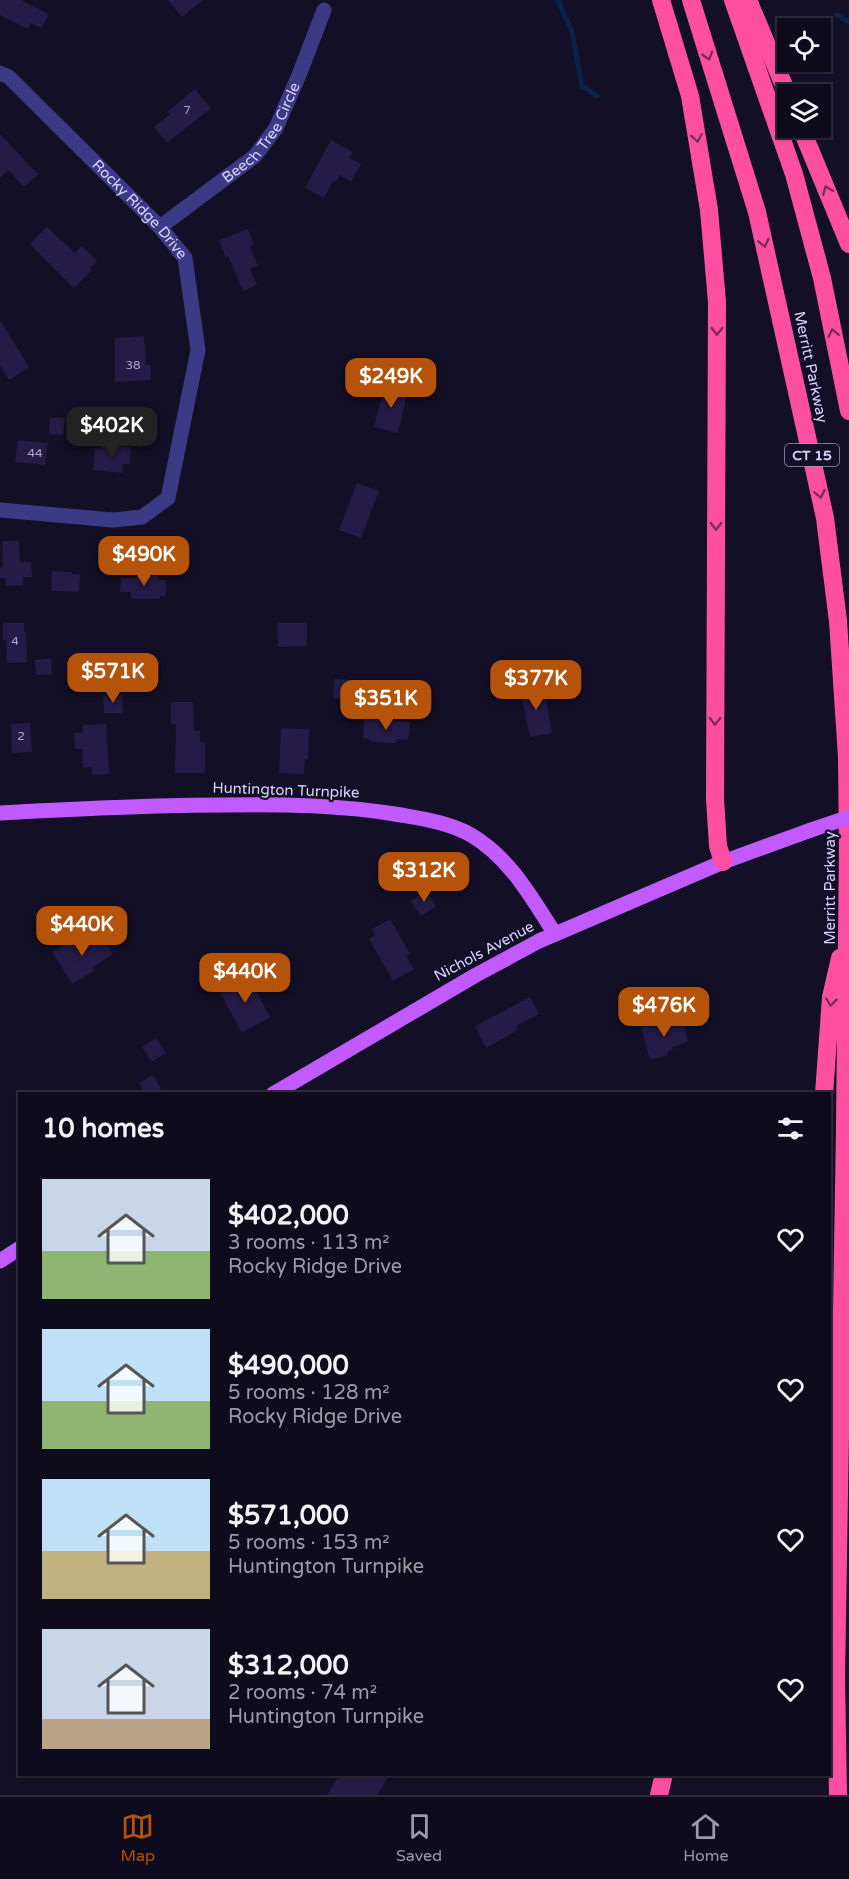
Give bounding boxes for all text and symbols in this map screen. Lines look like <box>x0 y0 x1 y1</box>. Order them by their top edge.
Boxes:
map controls <box>777 18 831 138</box>
button: locate <box>777 18 831 72</box>
one-way arrow <box>701 51 714 61</box>
street label: Beech Tree Circle <box>218 80 304 187</box>
button: layers <box>777 84 831 138</box>
house number: 7 <box>183 103 191 117</box>
one-way arrow <box>690 132 703 142</box>
street label: Rocky Ridge Drive <box>88 156 191 263</box>
one-way arrow <box>822 185 834 196</box>
one-way arrow <box>757 237 770 247</box>
street label: Merritt Parkway <box>790 310 832 424</box>
one-way arrow <box>710 327 723 336</box>
one-way arrow <box>827 328 840 338</box>
house number: 38 <box>125 358 141 372</box>
pin: $249K <box>349 358 433 409</box>
text: $249K <box>359 365 423 389</box>
pin: $402K <box>70 407 154 458</box>
text: $402K <box>80 414 144 438</box>
road number: CT 15 <box>785 444 839 466</box>
house number: 44 <box>27 446 43 460</box>
one-way arrow <box>813 489 826 499</box>
one-way arrow <box>710 522 722 531</box>
pin: $490K <box>102 536 186 587</box>
text: $490K <box>112 543 176 567</box>
house number: 4 <box>11 634 19 648</box>
pin: $571K <box>71 653 155 704</box>
text: $571K <box>81 660 145 684</box>
pin: $377K <box>494 660 578 711</box>
text: $377K <box>504 667 568 691</box>
pin: $351K <box>344 680 428 731</box>
text: $351K <box>354 687 418 711</box>
one-way arrow <box>709 717 721 726</box>
house number: 2 <box>17 729 25 743</box>
street label: Huntington Turnpike <box>212 778 360 802</box>
street label: Merritt Parkway <box>821 831 839 945</box>
pin: $312K <box>382 852 466 903</box>
text: $312K <box>392 859 456 883</box>
pin: $440K <box>40 906 124 957</box>
text: $440K <box>50 913 114 937</box>
street label: Nichols Avenue <box>431 917 537 985</box>
pin: $440K <box>203 953 287 1004</box>
text: $440K <box>213 960 277 984</box>
pin: $476K <box>622 987 706 1038</box>
text: $476K <box>632 994 696 1018</box>
one-way arrow <box>825 997 838 1007</box>
icon: filters <box>774 1112 807 1145</box>
text: 10 homes <box>42 1113 164 1144</box>
text: $402,000 <box>228 1200 349 1231</box>
icon: home <box>90 1203 162 1275</box>
icon: heart <box>774 1223 807 1256</box>
text: 3 rooms · 113 m² <box>228 1231 390 1255</box>
text: Rocky Ridge Drive <box>228 1255 402 1279</box>
text: $490,000 <box>228 1350 349 1381</box>
icon: home <box>90 1353 162 1425</box>
icon: heart <box>774 1373 807 1406</box>
text: 5 rooms · 128 m² <box>228 1381 390 1405</box>
text: Rocky Ridge Drive <box>228 1405 402 1429</box>
text: $571,000 <box>228 1500 349 1531</box>
icon: home <box>90 1503 162 1575</box>
icon: heart <box>774 1523 807 1556</box>
text: 5 rooms · 153 m² <box>228 1531 390 1555</box>
text: Huntington Turnpike <box>228 1555 424 1579</box>
text: $312,000 <box>228 1650 349 1681</box>
icon: home <box>90 1653 162 1725</box>
icon: heart <box>774 1673 807 1706</box>
text: 2 rooms · 74 m² <box>228 1681 377 1705</box>
text: Huntington Turnpike <box>228 1705 424 1729</box>
tab: Map <box>120 1810 155 1866</box>
tab: Saved <box>396 1810 442 1866</box>
tab: Home <box>683 1810 728 1866</box>

